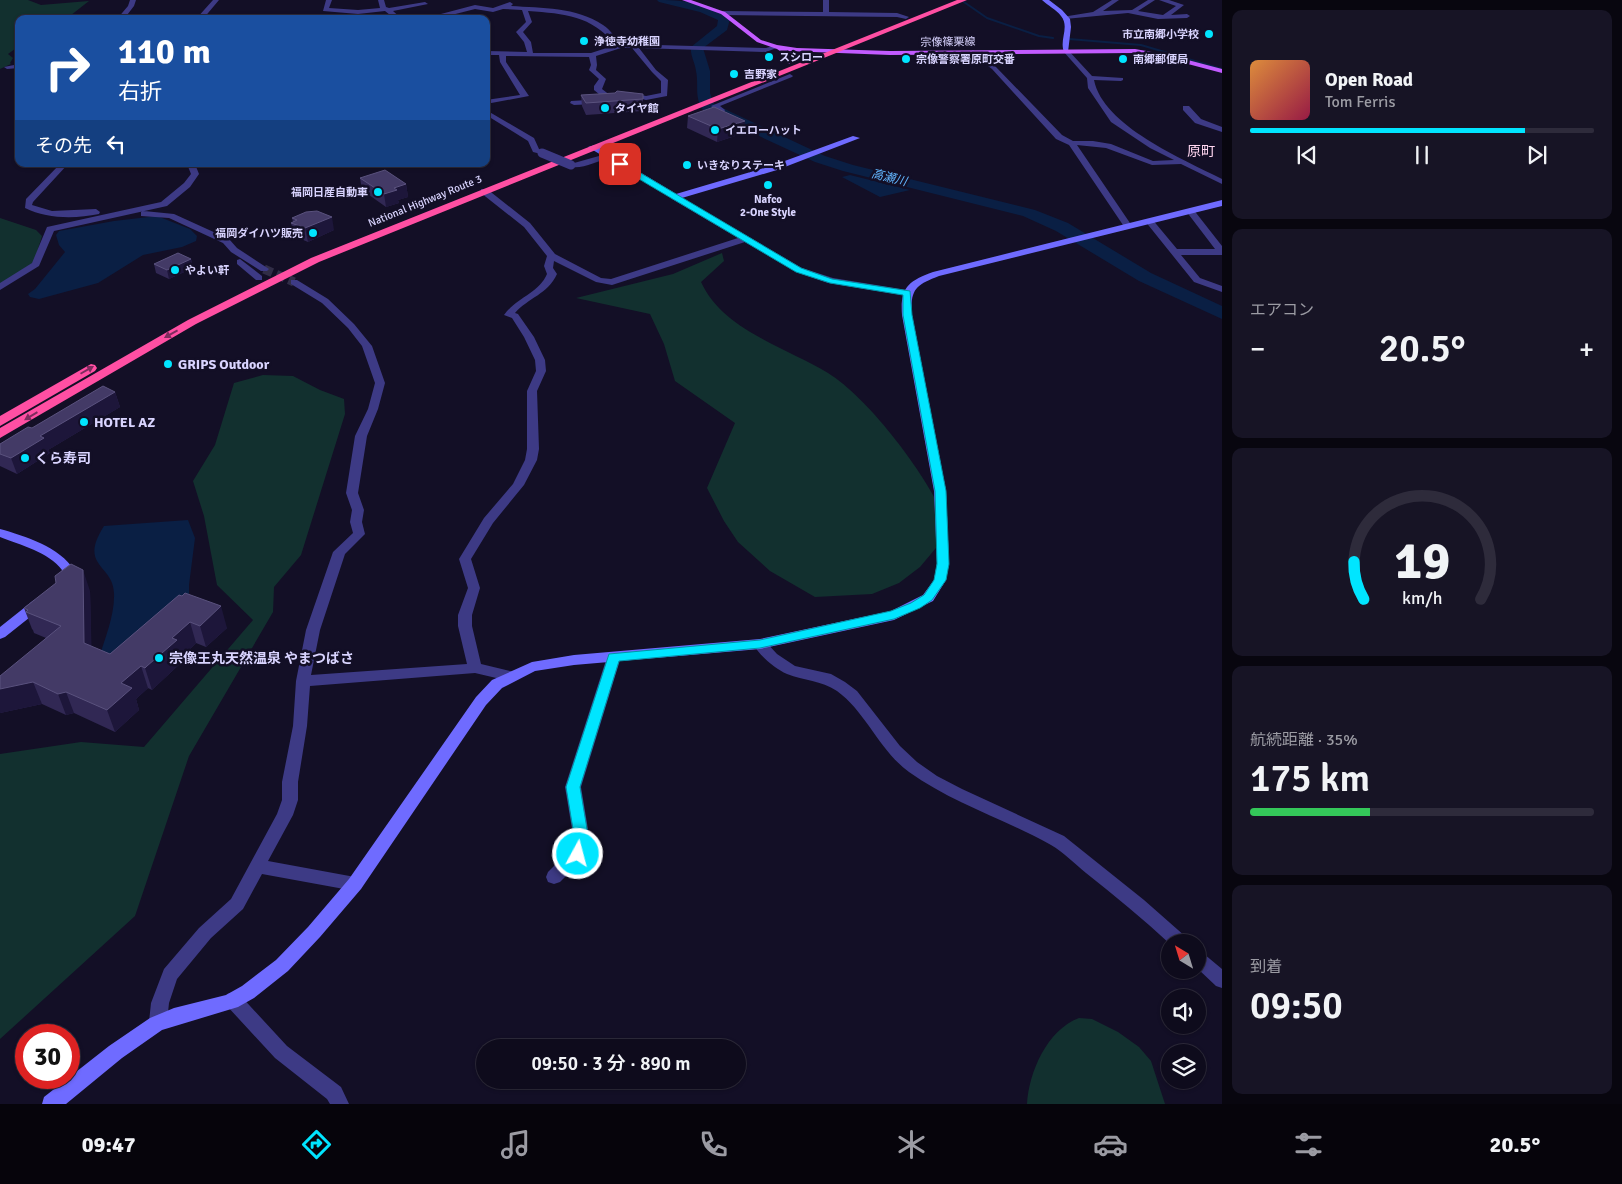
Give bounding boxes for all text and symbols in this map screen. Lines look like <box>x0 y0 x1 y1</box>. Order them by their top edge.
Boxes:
place label: 市立南郷小学校 <box>1122 28 1199 41</box>
marker: 市立南郷小学校 <box>1203 28 1215 40</box>
text: 110 m <box>118 30 211 73</box>
icon: right <box>35 35 100 100</box>
marker: 浄徳寺幼稚園 <box>578 35 590 47</box>
place label: 浄徳寺幼稚園 <box>594 35 660 48</box>
street label: 宗像篠栗線 <box>920 35 976 49</box>
marker: スシロー <box>763 51 775 63</box>
place label: スシロー <box>779 51 823 64</box>
marker: 宗像警察署原町交番 <box>900 53 912 65</box>
place label: 宗像警察署原町交番 <box>916 53 1015 66</box>
marker: 南郷郵便局 <box>1117 53 1129 65</box>
place label: 南郷郵便局 <box>1133 53 1188 66</box>
marker: 吉野家 <box>728 68 740 80</box>
place label: 吉野家 <box>744 68 777 81</box>
text: Open Road <box>1325 68 1413 92</box>
text: 右折 <box>118 78 162 105</box>
text: Tom Ferris <box>1325 92 1395 112</box>
marker: タイヤ館 <box>599 102 611 114</box>
place label: タイヤ館 <box>615 102 659 115</box>
marker: イエローハット <box>709 124 721 136</box>
place label: イエローハット <box>725 124 802 137</box>
icon: left <box>102 130 130 158</box>
text: その先 <box>35 134 92 158</box>
icon: previous <box>1293 141 1321 169</box>
icon: pause <box>1408 141 1436 169</box>
icon: next <box>1523 141 1551 169</box>
pin <box>599 143 641 185</box>
district label: 原町 <box>1187 143 1215 160</box>
icon: arrive <box>606 150 634 178</box>
marker: いきなりステーキ <box>681 159 693 171</box>
place label: いきなりステーキ <box>697 159 785 172</box>
water label: 高瀬川 <box>870 166 910 190</box>
street label: National Highway Route 3 <box>366 172 484 230</box>
marker: Nafco 2-One Style <box>762 179 774 191</box>
place label: 福岡日産自動車 <box>291 186 368 199</box>
marker: 福岡日産自動車 <box>372 186 384 198</box>
place label: Nafco 2-One Style <box>740 193 797 219</box>
place label: 福岡ダイハツ販売 <box>215 227 303 240</box>
marker: 福岡ダイハツ販売 <box>307 227 319 239</box>
marker: やよい軒 <box>169 264 181 276</box>
place label: やよい軒 <box>185 264 229 277</box>
text: エアコン <box>1250 300 1314 320</box>
text: 20.5° <box>1379 325 1465 372</box>
one-way arrow <box>165 329 178 338</box>
text: − <box>1250 332 1265 366</box>
text: + <box>1579 332 1594 366</box>
place label: GRIPS Outdoor <box>178 356 270 373</box>
marker: GRIPS Outdoor <box>162 358 174 370</box>
one-way arrow <box>81 366 94 375</box>
one-way arrow <box>25 411 38 420</box>
place label: HOTEL AZ <box>94 414 155 431</box>
marker: HOTEL AZ <box>78 416 90 428</box>
place label: くら寿司 <box>35 450 91 467</box>
marker: くら寿司 <box>19 452 31 464</box>
text: 19 <box>1394 529 1450 593</box>
text: km/h <box>1402 587 1442 609</box>
place label: 宗像王丸天然温泉 やまつばさ <box>169 650 354 667</box>
marker: 宗像王丸天然温泉 やまつばさ <box>153 652 165 664</box>
text: 航続距離 · 35% <box>1250 730 1358 750</box>
text: 175 km <box>1250 755 1370 802</box>
position arrow <box>551 827 603 879</box>
north arrow <box>1161 934 1206 979</box>
map controls <box>1161 934 1206 1089</box>
text: 到着 <box>1250 957 1282 977</box>
text: 09:50 <box>1250 982 1343 1029</box>
button: sound <box>1161 989 1206 1034</box>
speed limit sign: 30 <box>15 1024 80 1089</box>
button: layers <box>1161 1044 1206 1089</box>
text: 09:50 · 3 分 · 890 m <box>532 1052 690 1076</box>
icon: directions <box>299 1127 334 1162</box>
icon: music <box>498 1127 533 1162</box>
icon: phone <box>696 1127 731 1162</box>
icon: climate <box>894 1127 929 1162</box>
icon: car <box>1093 1127 1128 1162</box>
icon: filters <box>1291 1127 1326 1162</box>
text: 09:47 <box>82 1131 136 1158</box>
text: 20.5° <box>1490 1131 1540 1158</box>

